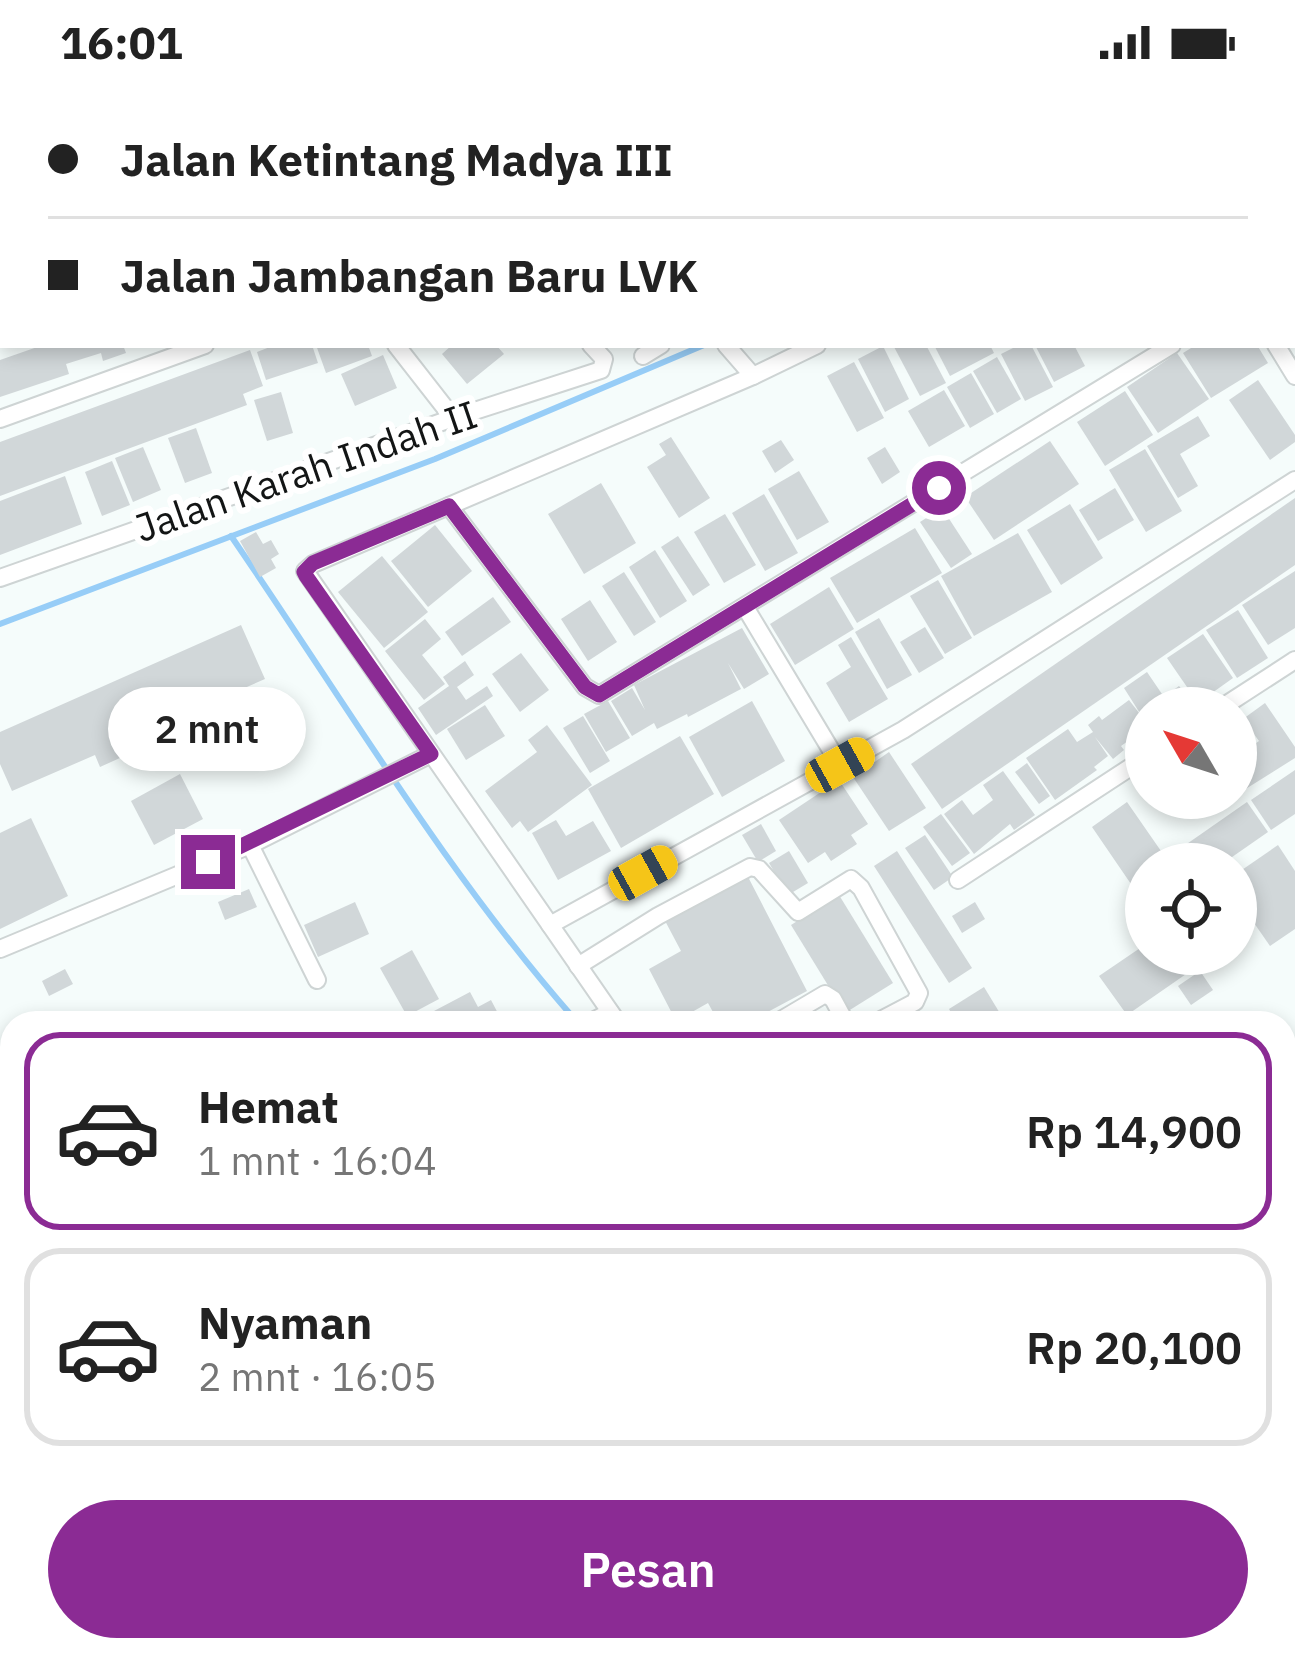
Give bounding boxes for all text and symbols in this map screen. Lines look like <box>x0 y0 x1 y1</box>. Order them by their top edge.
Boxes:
text: 16:01 <box>60 13 183 71</box>
text: Jalan Ketintang Madya III <box>120 130 673 188</box>
text: Jalan Jambangan Baru LVK <box>120 246 698 304</box>
street label: Jalan Karah Indah II <box>128 388 484 553</box>
route start <box>912 461 966 515</box>
north arrow <box>1125 687 1257 819</box>
map controls <box>1125 687 1257 975</box>
callout: 2 mnt <box>109 688 307 772</box>
text: 2 mnt <box>155 703 259 754</box>
car <box>800 732 880 798</box>
route end <box>181 835 235 889</box>
car <box>603 840 683 906</box>
button: locate <box>1125 843 1257 975</box>
icon: car <box>54 1077 162 1185</box>
text: Hemat <box>198 1077 339 1135</box>
text: Rp 14,900 <box>1026 1102 1242 1160</box>
text: 1 mnt · 16:04 <box>198 1135 437 1186</box>
icon: car <box>54 1293 162 1401</box>
text: Nyaman <box>198 1293 372 1351</box>
text: Rp 20,100 <box>1026 1318 1242 1376</box>
text: 2 mnt · 16:05 <box>198 1351 437 1402</box>
button: Pesan <box>48 1500 1248 1638</box>

